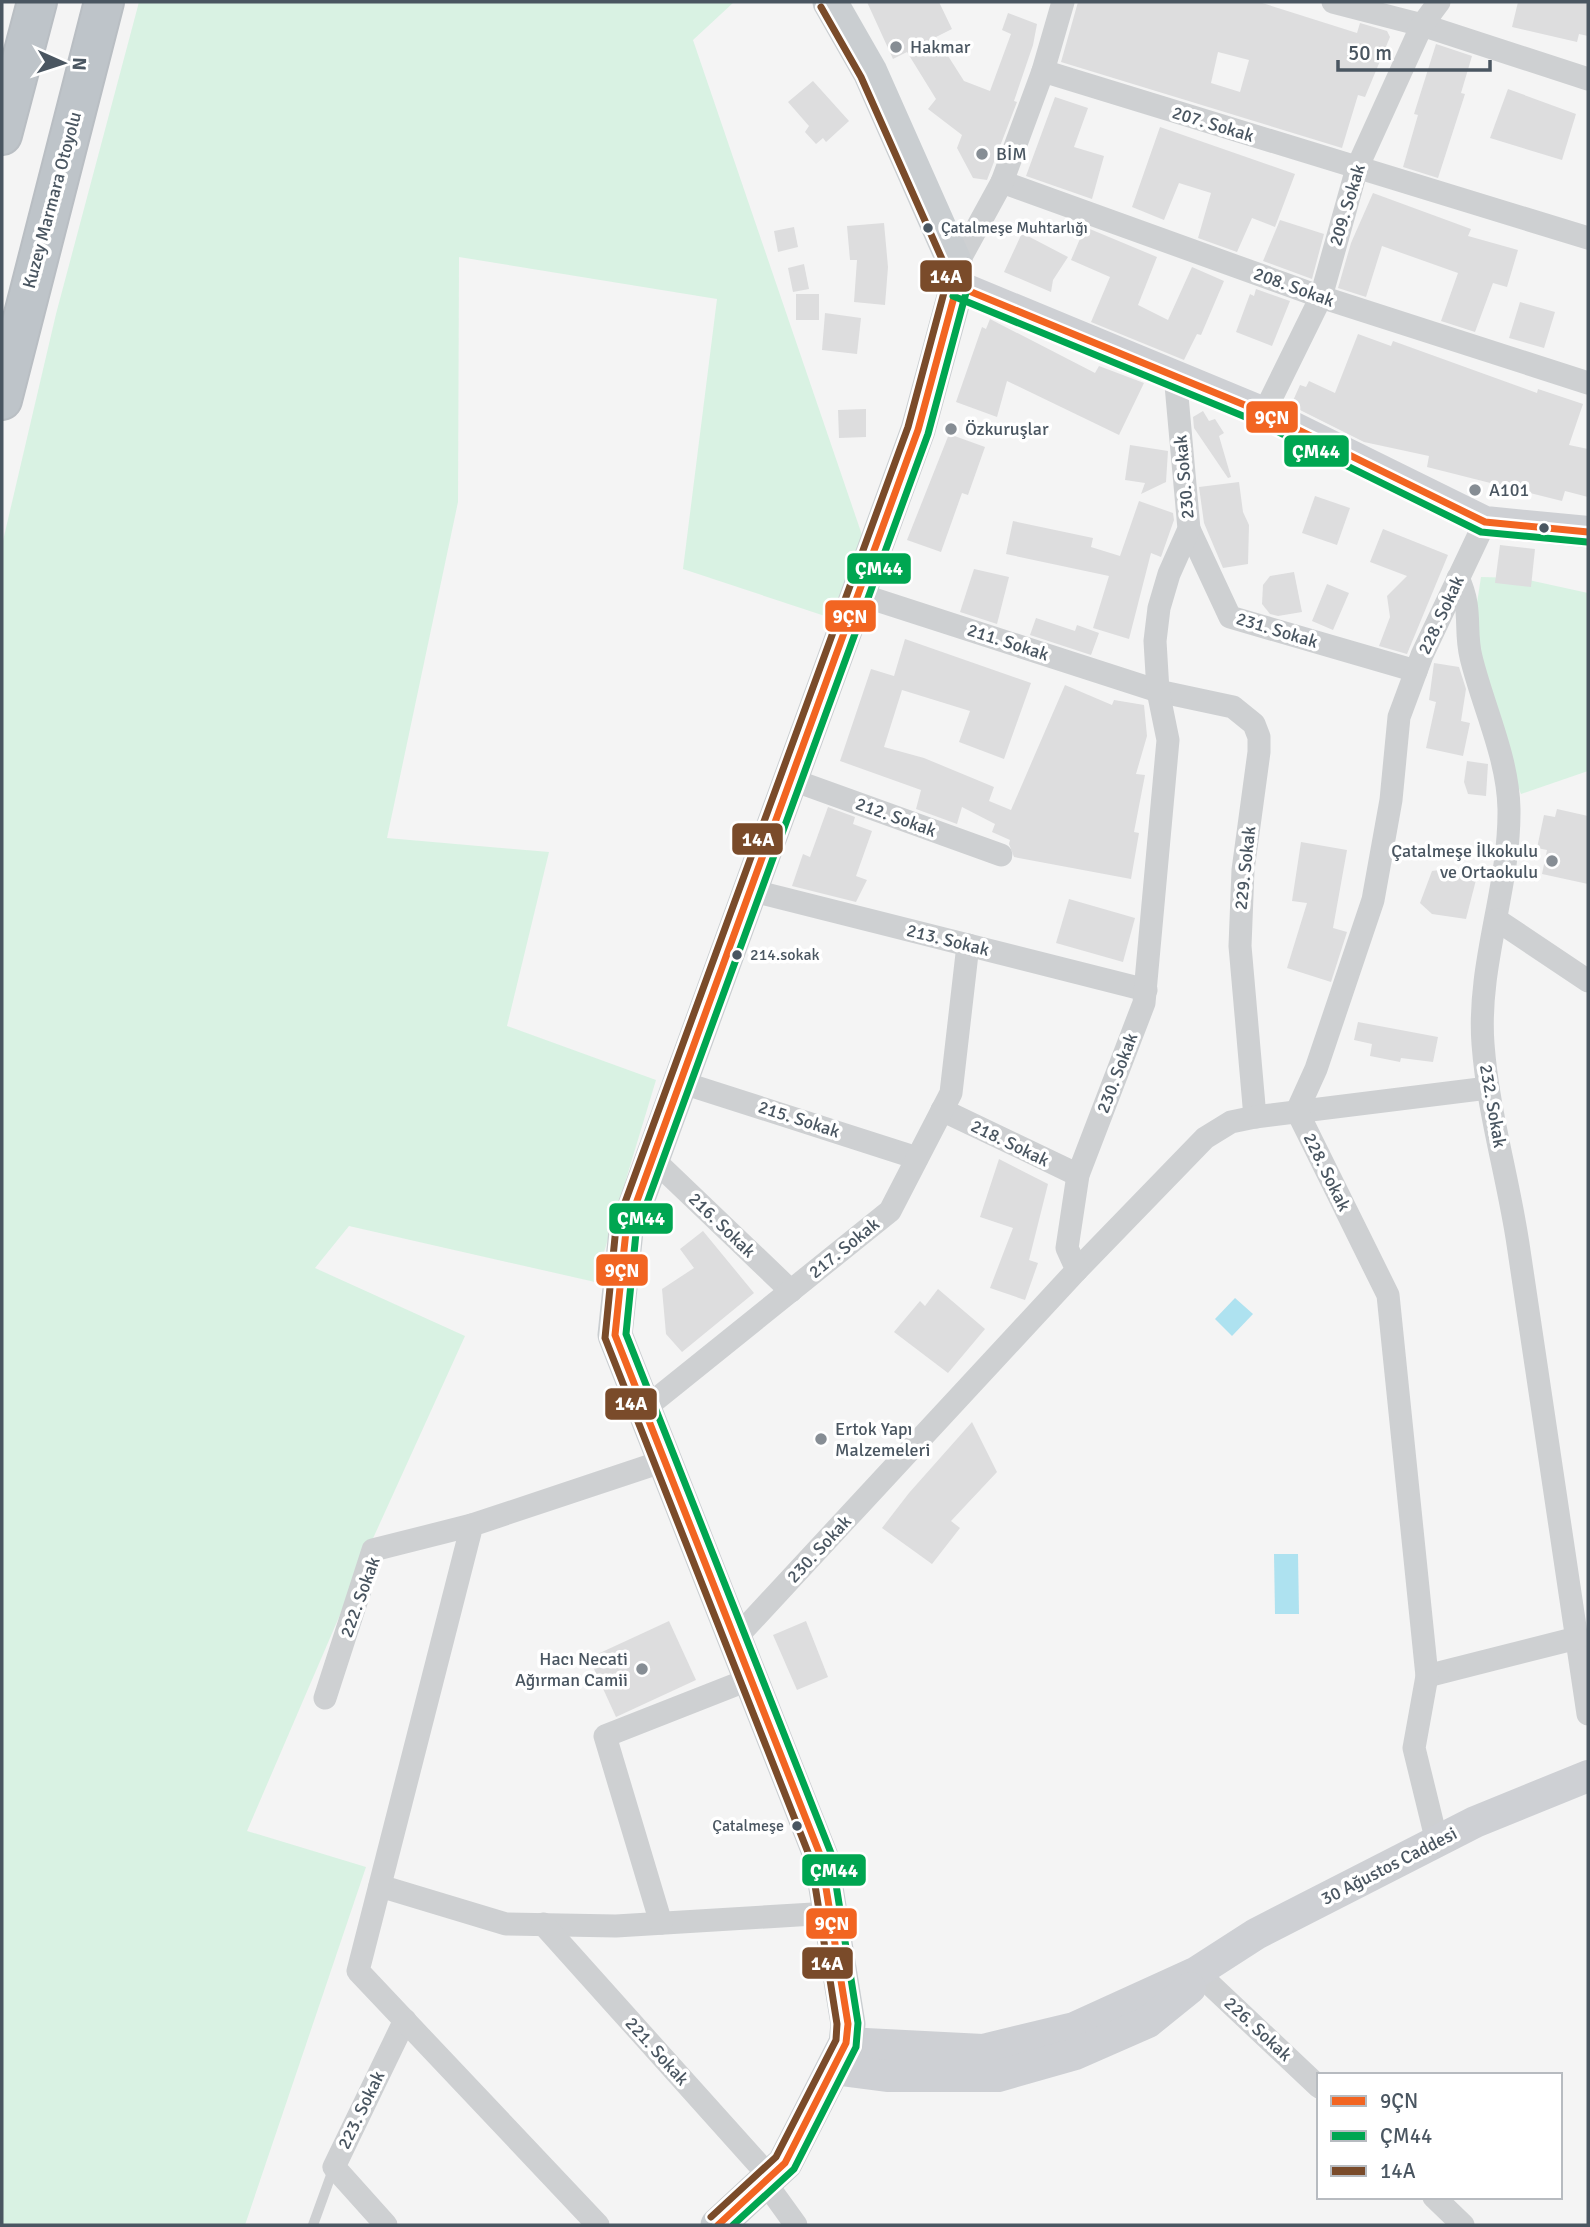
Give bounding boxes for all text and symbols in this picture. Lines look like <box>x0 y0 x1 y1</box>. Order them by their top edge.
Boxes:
north arrow <box>28 28 98 98</box>
scale bar <box>1338 28 1490 72</box>
place label: Hakmar <box>910 36 971 58</box>
marker: Hakmar <box>888 39 904 55</box>
text: 50 m <box>1348 40 1392 66</box>
text: N <box>67 57 91 71</box>
street label: 207. Sokak <box>1169 101 1257 147</box>
street label: Kuzey Marmara Otoyolu <box>18 109 86 291</box>
place label: BİM <box>996 143 1027 165</box>
marker: BİM <box>974 146 990 162</box>
street label: 209. Sokak <box>1324 161 1370 249</box>
place label: Çatalmeşe Muhtarlığı <box>941 218 1088 238</box>
marker: Çatalmeşe Muhtarlığı <box>921 221 935 235</box>
line badge: 14A <box>919 259 973 293</box>
street label: 208. Sokak <box>1251 262 1337 312</box>
text: 14A <box>930 265 962 289</box>
line badge: 9ÇN <box>1245 400 1299 434</box>
text: 9ÇN <box>1254 406 1290 430</box>
place label: Özkuruşlar <box>965 418 1049 440</box>
marker: Özkuruşlar <box>943 421 959 437</box>
street label: 230. Sokak <box>1169 434 1199 520</box>
line badge: ÇM44 <box>1283 434 1350 468</box>
text: ÇM44 <box>1292 440 1340 464</box>
place label: A101 <box>1489 479 1529 501</box>
marker: A101 <box>1467 482 1483 498</box>
unlabelled marker <box>1537 521 1551 535</box>
line badge: ÇM44 <box>846 552 912 585</box>
text: ÇM44 <box>855 557 903 581</box>
street label: 228. Sokak <box>1413 572 1469 658</box>
line badge: 9ÇN <box>824 599 877 633</box>
text: 9ÇN <box>832 605 868 629</box>
street label: 231. Sokak <box>1233 607 1321 653</box>
street label: 211. Sokak <box>964 618 1052 666</box>
street label: 212. Sokak <box>853 792 939 842</box>
line badge: 14A <box>731 822 784 856</box>
street label: 229. Sokak <box>1230 825 1260 911</box>
text: 14A <box>742 828 774 852</box>
place label: Çatalmeşe İlkokulu ve Ortaokulu <box>1391 840 1538 883</box>
marker: Çatalmeşe İlkokulu ve Ortaokulu <box>1544 853 1560 869</box>
street label: 213. Sokak <box>904 919 992 961</box>
place label: 214.sokak <box>750 945 820 965</box>
marker: 214.sokak <box>730 948 744 962</box>
street label: 230. Sokak <box>1092 1030 1142 1116</box>
street label: 232. Sokak <box>1475 1063 1511 1149</box>
street label: 215. Sokak <box>755 1095 843 1143</box>
street label: 218. Sokak <box>967 1115 1053 1171</box>
street label: 228. Sokak <box>1299 1129 1355 1215</box>
street label: 216. Sokak <box>684 1188 760 1262</box>
line badge: ÇM44 <box>608 1202 674 1235</box>
text: ÇM44 <box>617 1207 665 1231</box>
street label: 217. Sokak <box>804 1213 884 1283</box>
line badge: 9ÇN <box>595 1253 649 1287</box>
text: 9ÇN <box>604 1259 640 1283</box>
line badge: 14A <box>604 1387 658 1421</box>
text: 14A <box>615 1392 647 1416</box>
place label: Ertok Yapı Malzemeleri <box>835 1418 930 1461</box>
marker: Ertok Yapı Malzemeleri <box>813 1431 829 1447</box>
street label: 230. Sokak <box>782 1511 856 1587</box>
street label: 222. Sokak <box>335 1554 385 1640</box>
place label: Hacı Necati Ağırman Camii <box>515 1648 628 1691</box>
marker: Hacı Necati Ağırman Camii <box>634 1661 650 1677</box>
place label: Çatalmeşe <box>712 1816 784 1836</box>
marker: Çatalmeşe <box>790 1819 804 1833</box>
street label: 30 Ağustos Caddesi <box>1317 1822 1461 1910</box>
line badge: ÇM44 <box>801 1853 867 1887</box>
text: ÇM44 <box>810 1859 858 1883</box>
line badge: 9ÇN <box>805 1907 858 1940</box>
text: 9ÇN <box>814 1912 850 1936</box>
line badge: 14A <box>801 1946 854 1980</box>
text: 14A <box>811 1952 843 1976</box>
street label: 226. Sokak <box>1220 1992 1296 2066</box>
street label: 221. Sokak <box>621 2012 693 2090</box>
street label: 223. Sokak <box>333 2067 389 2153</box>
legend <box>1317 2073 1562 2199</box>
text: 9ÇN <box>1380 2088 1418 2114</box>
text: ÇM44 <box>1380 2123 1432 2149</box>
text: 14A <box>1380 2158 1416 2184</box>

